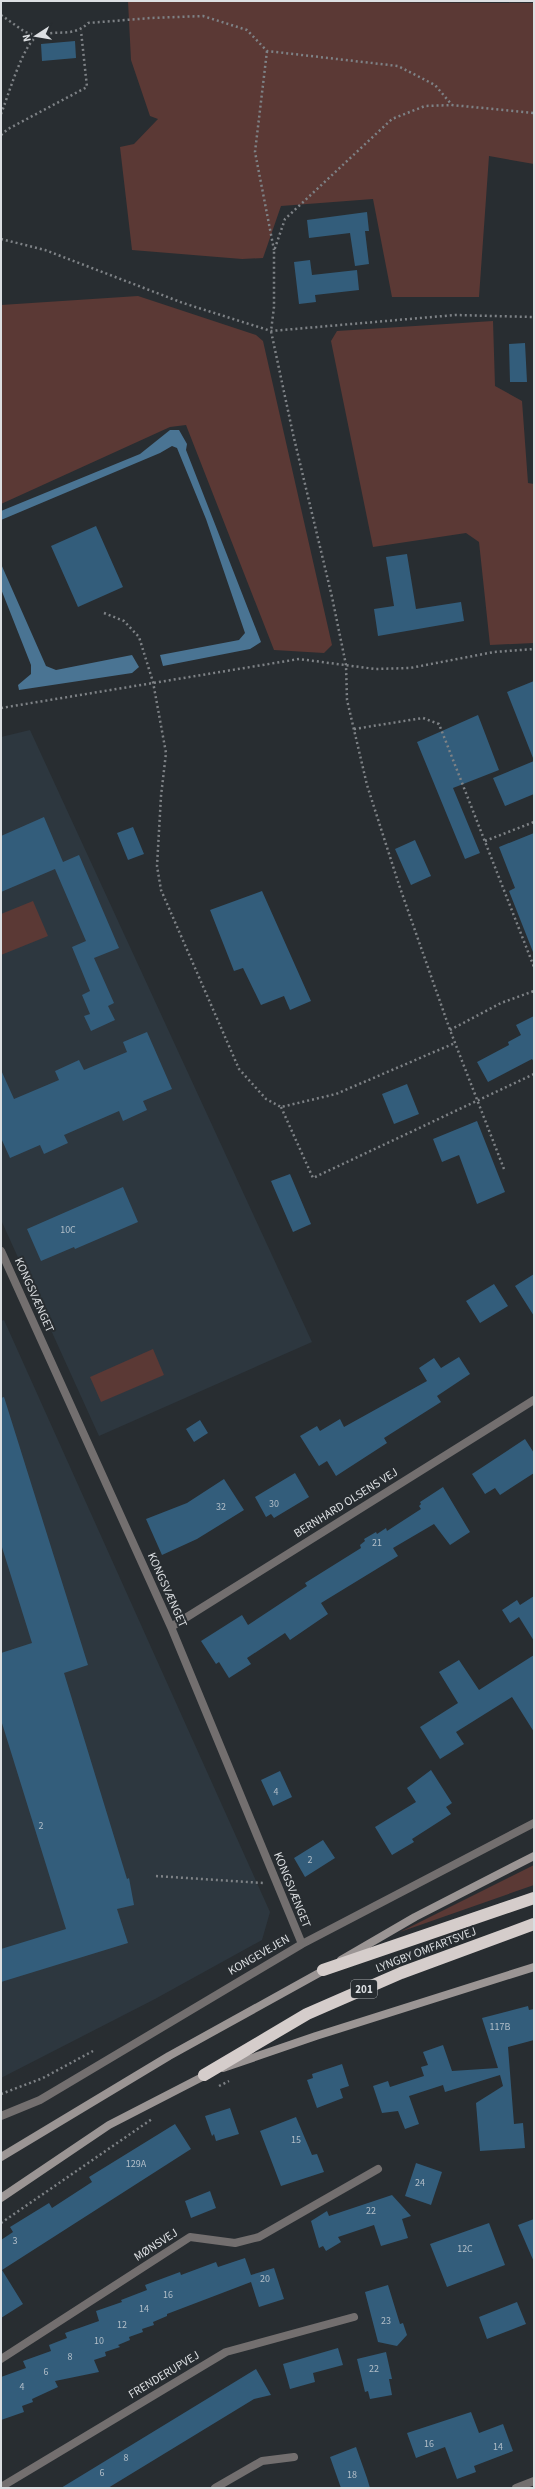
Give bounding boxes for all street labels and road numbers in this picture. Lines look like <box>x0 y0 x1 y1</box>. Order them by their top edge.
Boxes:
street label: KONGSVÆNGET <box>10 1255 58 1336</box>
street label: BERNHARD OLSENS VEJ <box>291 1464 401 1542</box>
street label: KONGSVÆNGET <box>143 1550 191 1631</box>
street label: KONGSVÆNGET <box>269 1850 315 1931</box>
street label: LYNGBY OMFARTSVEJ <box>373 1923 479 1977</box>
street label: KONGEVEJEN <box>225 1931 293 1979</box>
road number: 201 <box>351 1980 377 1998</box>
street label: MØNSVEJ <box>131 2224 181 2266</box>
street label: FRENDERUPVEJ <box>125 2347 203 2403</box>

